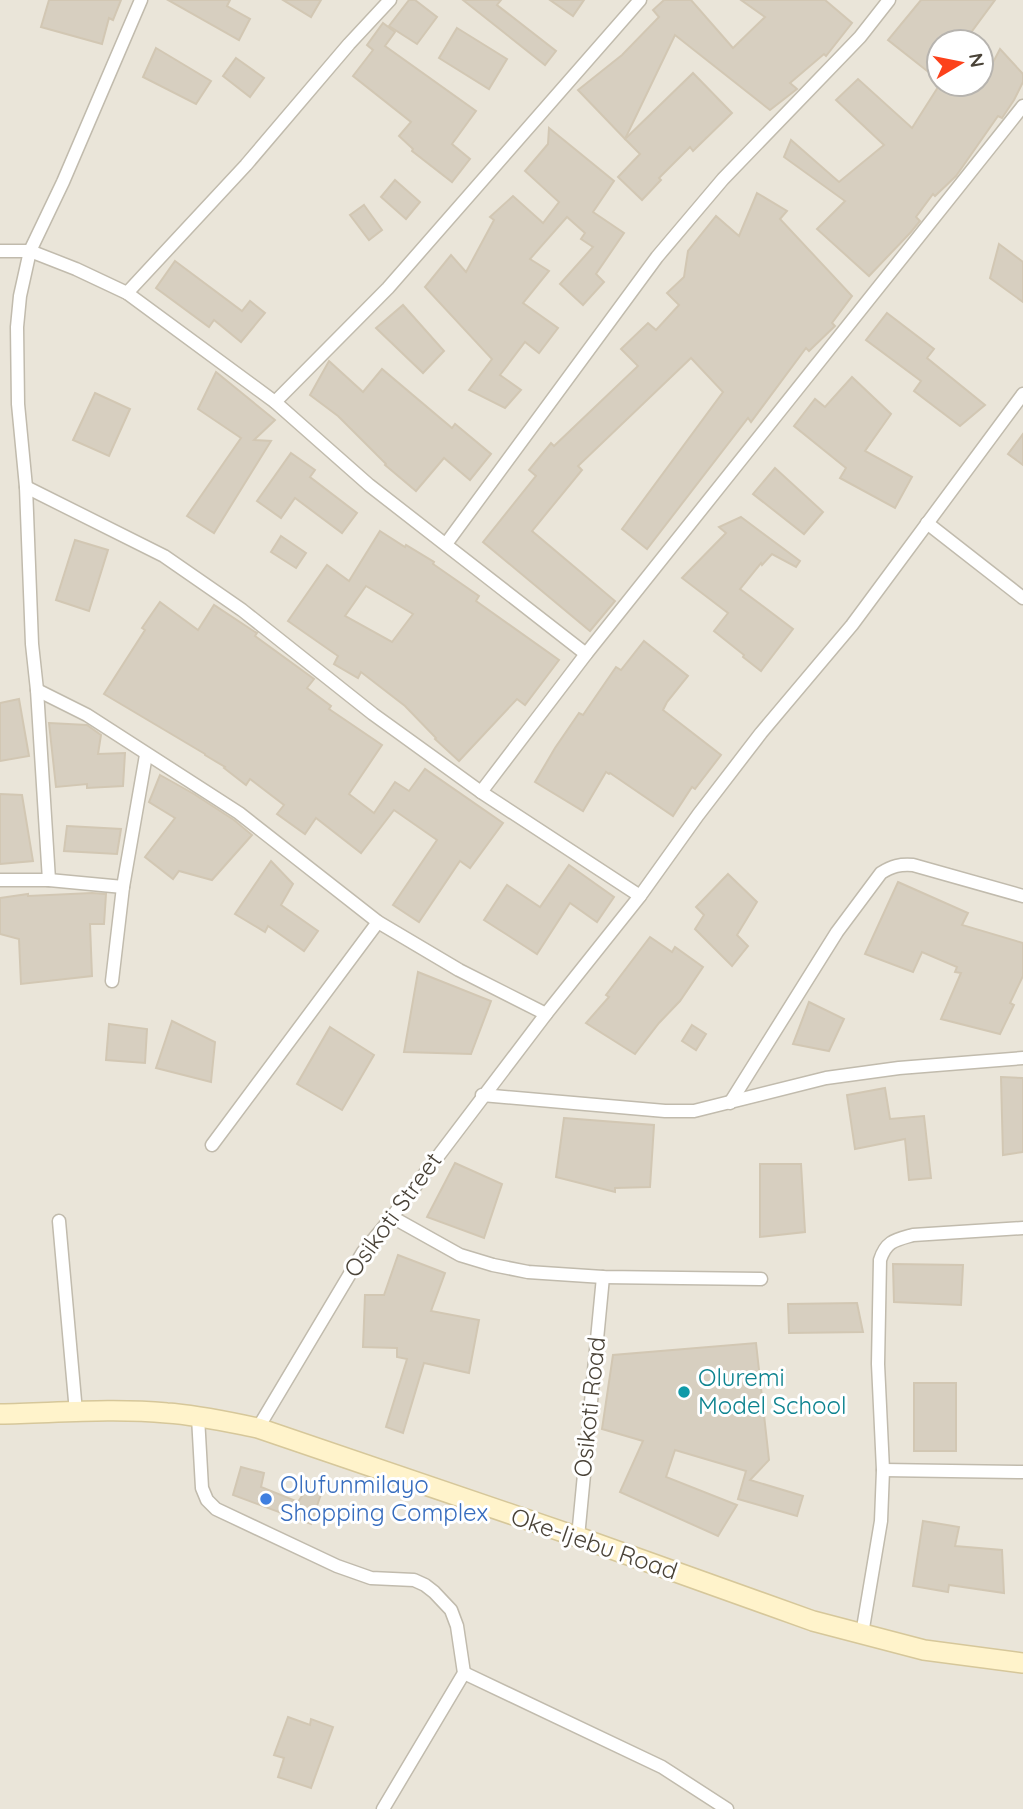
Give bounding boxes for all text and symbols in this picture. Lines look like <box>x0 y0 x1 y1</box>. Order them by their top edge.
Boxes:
north arrow <box>925 28 995 98</box>
text: N <box>964 51 990 69</box>
street label: Osikoti Street <box>337 1146 448 1283</box>
street label: Osikoti Road <box>567 1335 611 1479</box>
place label: Oluremi Model School <box>698 1362 847 1420</box>
marker: Oluremi Model School <box>676 1384 692 1400</box>
place label: Olufunmilayo Shopping Complex <box>280 1469 488 1527</box>
marker: Olufunmilayo Shopping Complex <box>258 1491 274 1507</box>
street label: Oke-Ijebu Road <box>507 1501 681 1586</box>

